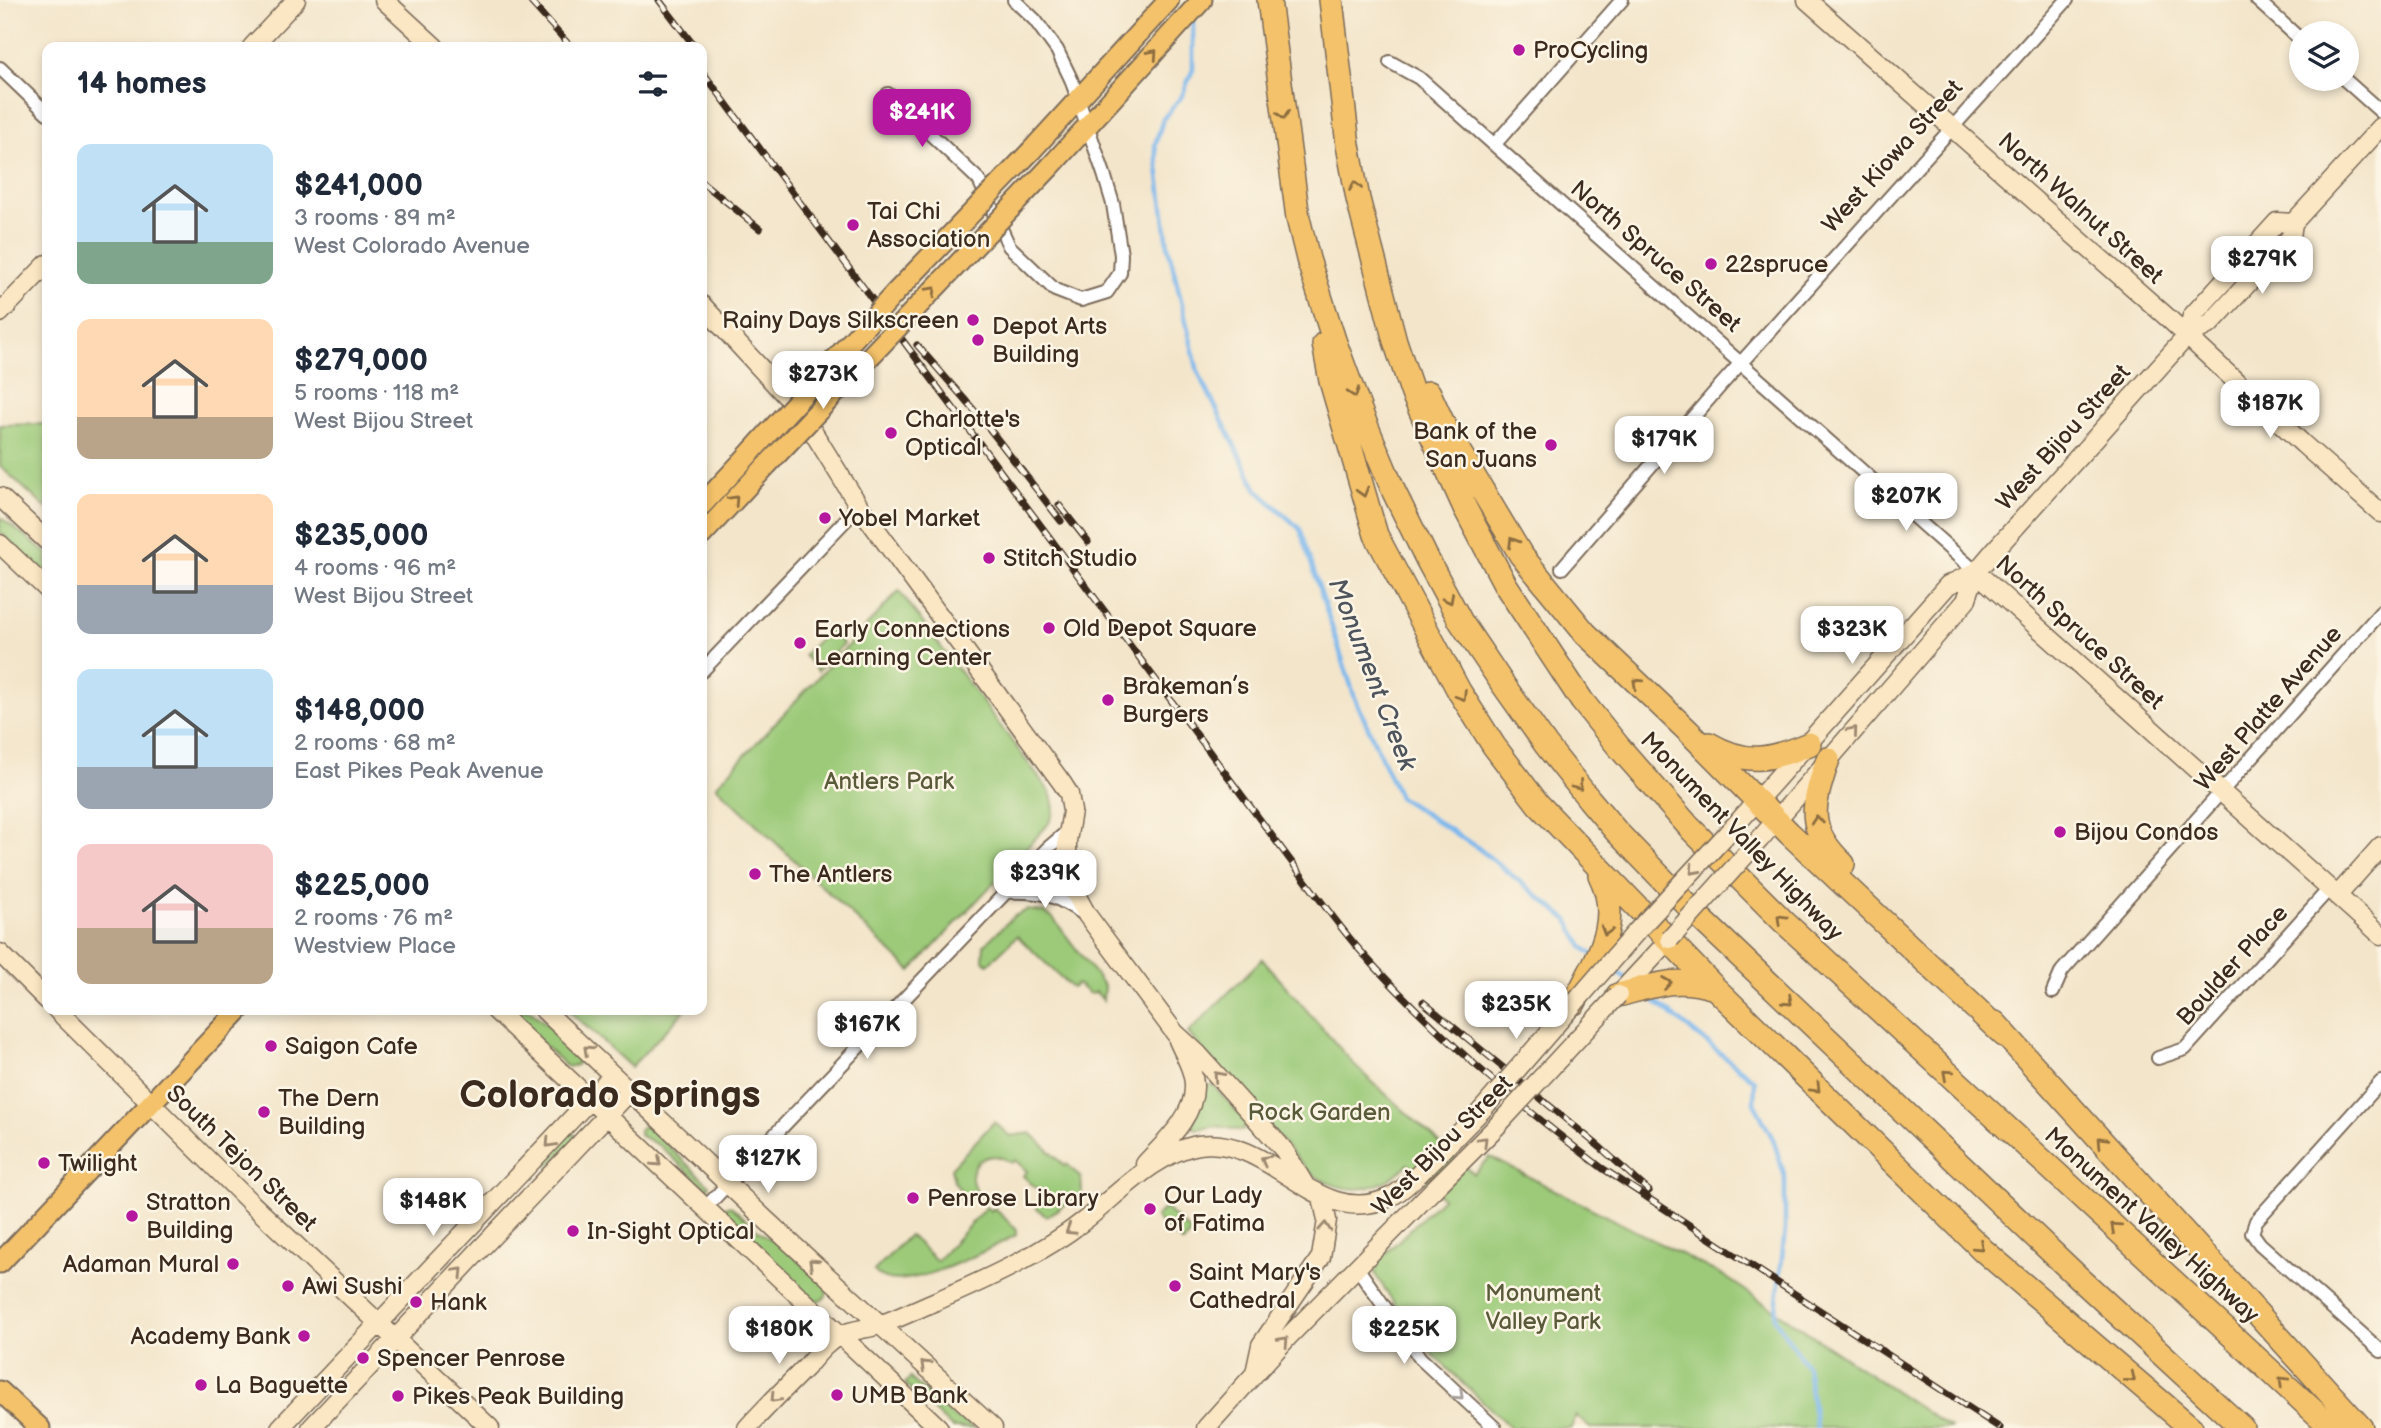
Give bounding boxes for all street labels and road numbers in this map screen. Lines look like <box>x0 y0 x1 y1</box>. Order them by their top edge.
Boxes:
street label: West Kiowa Street <box>1816 73 1969 239</box>
street label: North Walnut Street <box>1992 127 2170 291</box>
street label: North Spruce Street <box>1564 174 1747 339</box>
street label: West Bijou Street <box>1990 358 2137 516</box>
street label: North Spruce Street <box>1989 549 2170 716</box>
street label: West Platte Avenue <box>2189 620 2348 797</box>
street label: Monument Valley Highway <box>1634 726 1849 947</box>
street label: Boulder Place <box>2171 899 2294 1032</box>
street label: West Bijou Street <box>1366 1069 1519 1222</box>
street label: South Tejon Street <box>160 1079 324 1238</box>
street label: Monument Valley Highway <box>2038 1121 2265 1330</box>

